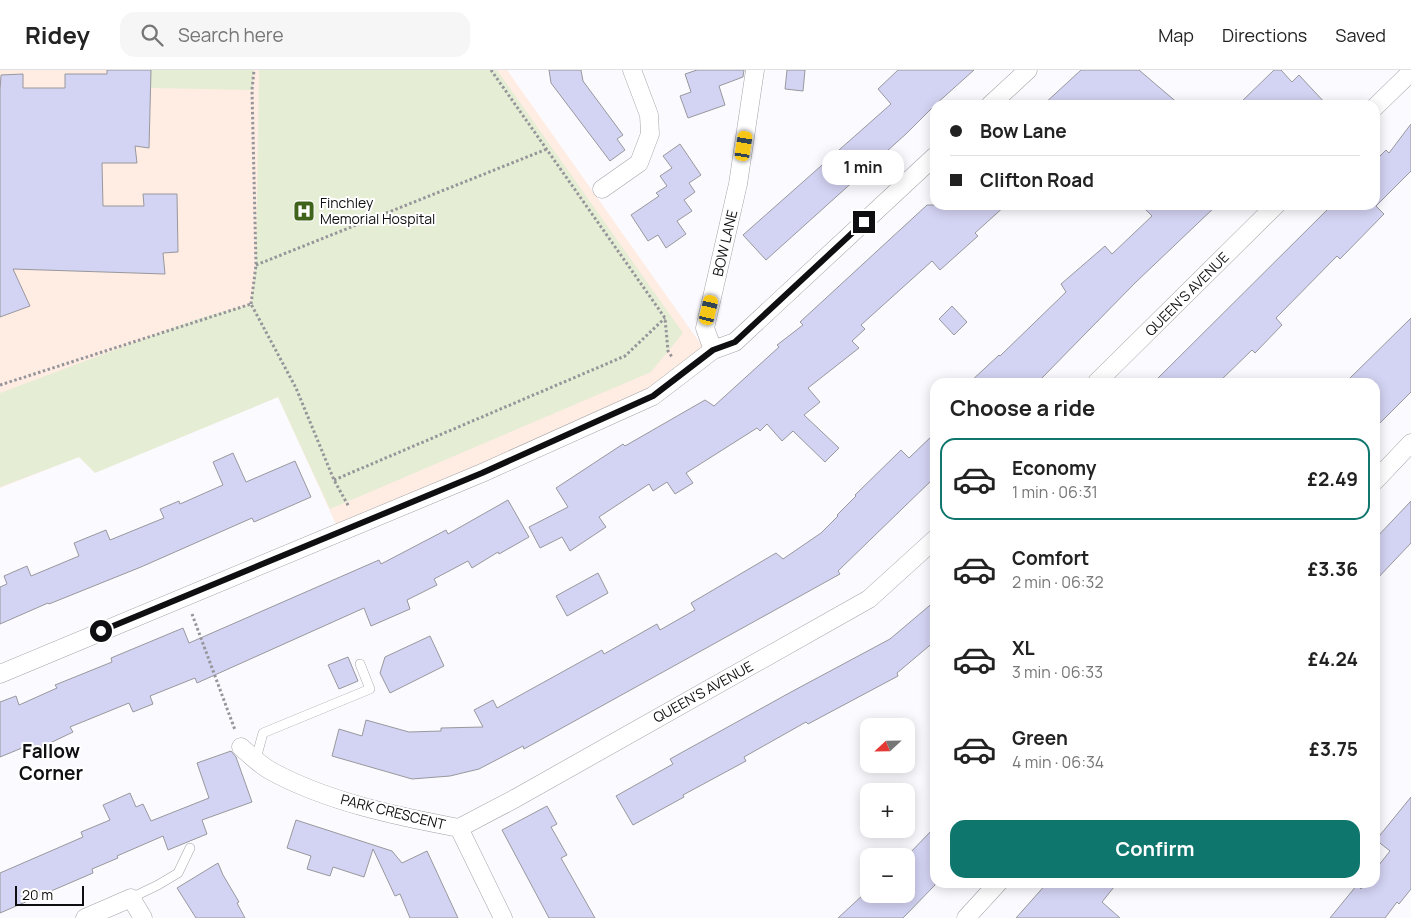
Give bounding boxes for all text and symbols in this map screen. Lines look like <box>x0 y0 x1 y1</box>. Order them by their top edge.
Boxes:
search box <box>120 12 470 57</box>
text: Ridey <box>25 18 90 51</box>
icon: search <box>138 21 166 49</box>
text: Search here <box>178 22 284 48</box>
text: Map <box>1158 23 1194 47</box>
text: Directions <box>1222 23 1307 47</box>
text: Saved <box>1335 23 1386 47</box>
text: Bow Lane <box>980 118 1067 144</box>
car <box>734 130 753 162</box>
callout: 1 min <box>823 150 905 184</box>
text: 1 min <box>843 156 883 178</box>
text: Clifton Road <box>980 167 1094 193</box>
place label: Finchley Memorial Hospital <box>320 193 435 228</box>
hospital icon: Finchley Memorial Hospital <box>292 199 316 223</box>
street label: BOW LANE <box>708 208 741 278</box>
route end <box>853 211 875 233</box>
street label: QUEEN'S AVENUE <box>1141 248 1233 340</box>
car <box>698 294 719 326</box>
text: Choose a ride <box>950 393 1095 423</box>
text: Economy <box>1012 455 1096 481</box>
icon: car <box>952 457 997 502</box>
text: £2.49 <box>1307 466 1358 492</box>
text: 1 min · 06:31 <box>1012 481 1098 503</box>
text: Comfort <box>1012 545 1089 571</box>
icon: car <box>952 547 997 592</box>
text: £3.36 <box>1307 556 1358 582</box>
text: 2 min · 06:32 <box>1012 571 1104 593</box>
route start <box>90 620 112 642</box>
text: XL <box>1012 635 1035 661</box>
icon: car <box>952 637 997 682</box>
text: £4.24 <box>1308 646 1358 672</box>
street label: QUEEN'S AVENUE <box>649 656 756 727</box>
text: 3 min · 06:33 <box>1012 661 1103 683</box>
north arrow <box>860 718 915 772</box>
map controls <box>860 718 915 903</box>
text: Green <box>1012 725 1068 751</box>
icon: car <box>952 727 997 772</box>
text: £3.75 <box>1309 736 1358 762</box>
district label: Fallow Corner <box>19 738 83 786</box>
text: 4 min · 06:34 <box>1012 751 1104 773</box>
button: + <box>860 783 915 838</box>
street label: PARK CRESCENT <box>339 789 448 834</box>
button: Confirm <box>950 820 1360 878</box>
button: − <box>860 848 915 903</box>
scale bar <box>15 883 84 906</box>
text: 20 m <box>22 885 53 904</box>

